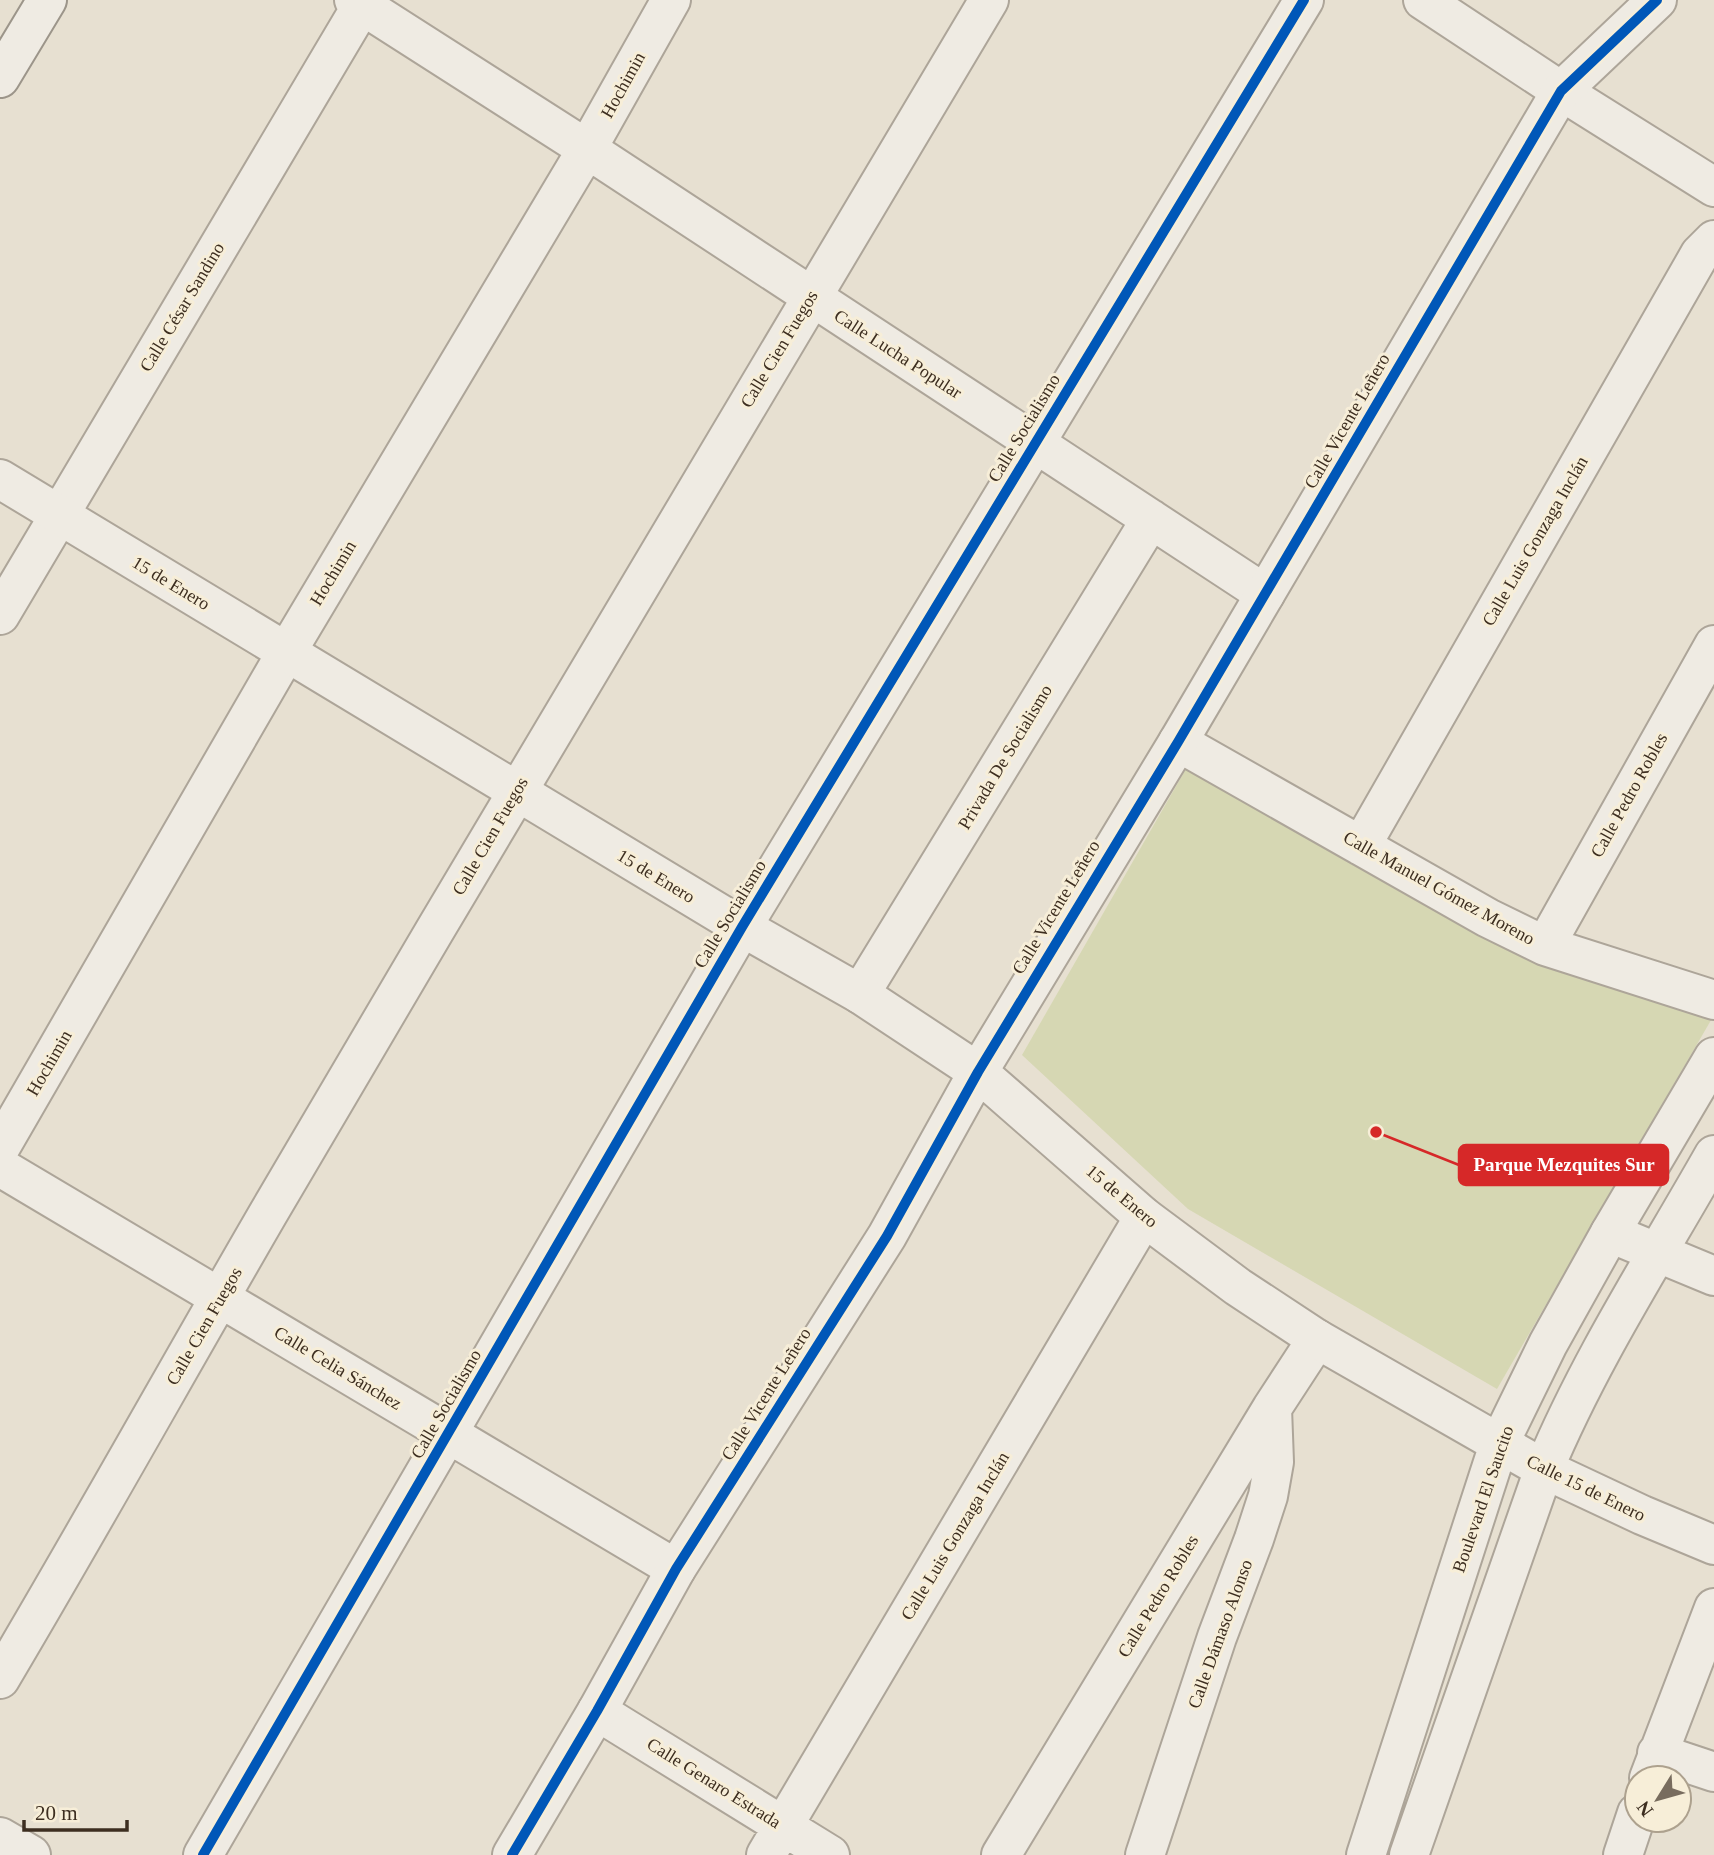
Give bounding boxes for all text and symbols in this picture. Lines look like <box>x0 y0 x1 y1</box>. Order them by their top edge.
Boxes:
street label: Hochimin <box>597 49 649 121</box>
street label: Calle César Sandino <box>136 239 228 375</box>
street label: Calle Cien Fuegos <box>736 287 822 411</box>
street label: Calle Lucha Popular <box>831 305 965 403</box>
street label: Calle Vicente Leñero <box>1300 350 1394 492</box>
street label: Calle Socialismo <box>984 370 1064 486</box>
street label: Calle Luis Gonzaga Inclán <box>1478 453 1592 629</box>
street label: Hochimin <box>306 537 360 609</box>
street label: 15 de Enero <box>129 552 213 614</box>
street label: Privada De Socialismo <box>954 681 1056 833</box>
street label: Calle Pedro Robles <box>1587 729 1671 861</box>
street label: Calle Cien Fuegos <box>448 773 532 899</box>
street label: Calle Manuel Gómez Moreno <box>1340 827 1538 949</box>
street label: Calle Vicente Leñero <box>1008 836 1104 978</box>
street label: 15 de Enero <box>614 845 698 907</box>
street label: Calle Socialismo <box>690 856 770 972</box>
street label: Hochimin <box>22 1027 76 1099</box>
callout: Parque Mezquites Sur <box>1459 1145 1668 1185</box>
text: Parque Mezquites Sur <box>1473 1154 1655 1175</box>
street label: 15 de Enero <box>1082 1160 1162 1232</box>
street label: Calle Cien Fuegos <box>162 1263 246 1389</box>
street label: Calle Celia Sánchez <box>271 1322 405 1414</box>
street label: Calle Vicente Leñero <box>717 1324 815 1464</box>
street label: Calle Socialismo <box>407 1346 485 1462</box>
street label: Boulevard El Saucito <box>1448 1423 1518 1575</box>
street label: Calle Luis Gonzaga Inclán <box>897 1448 1013 1624</box>
street label: Calle 15 de Enero <box>1523 1451 1649 1525</box>
street label: Calle Pedro Robles <box>1114 1531 1202 1661</box>
street label: Calle Dámaso Alonso <box>1184 1557 1256 1711</box>
street label: Calle Genaro Estrada <box>643 1734 785 1832</box>
north arrow <box>1623 1764 1693 1834</box>
scale bar <box>24 1788 128 1832</box>
text: N <box>1632 1797 1657 1821</box>
text: 20 m <box>35 1801 78 1825</box>

